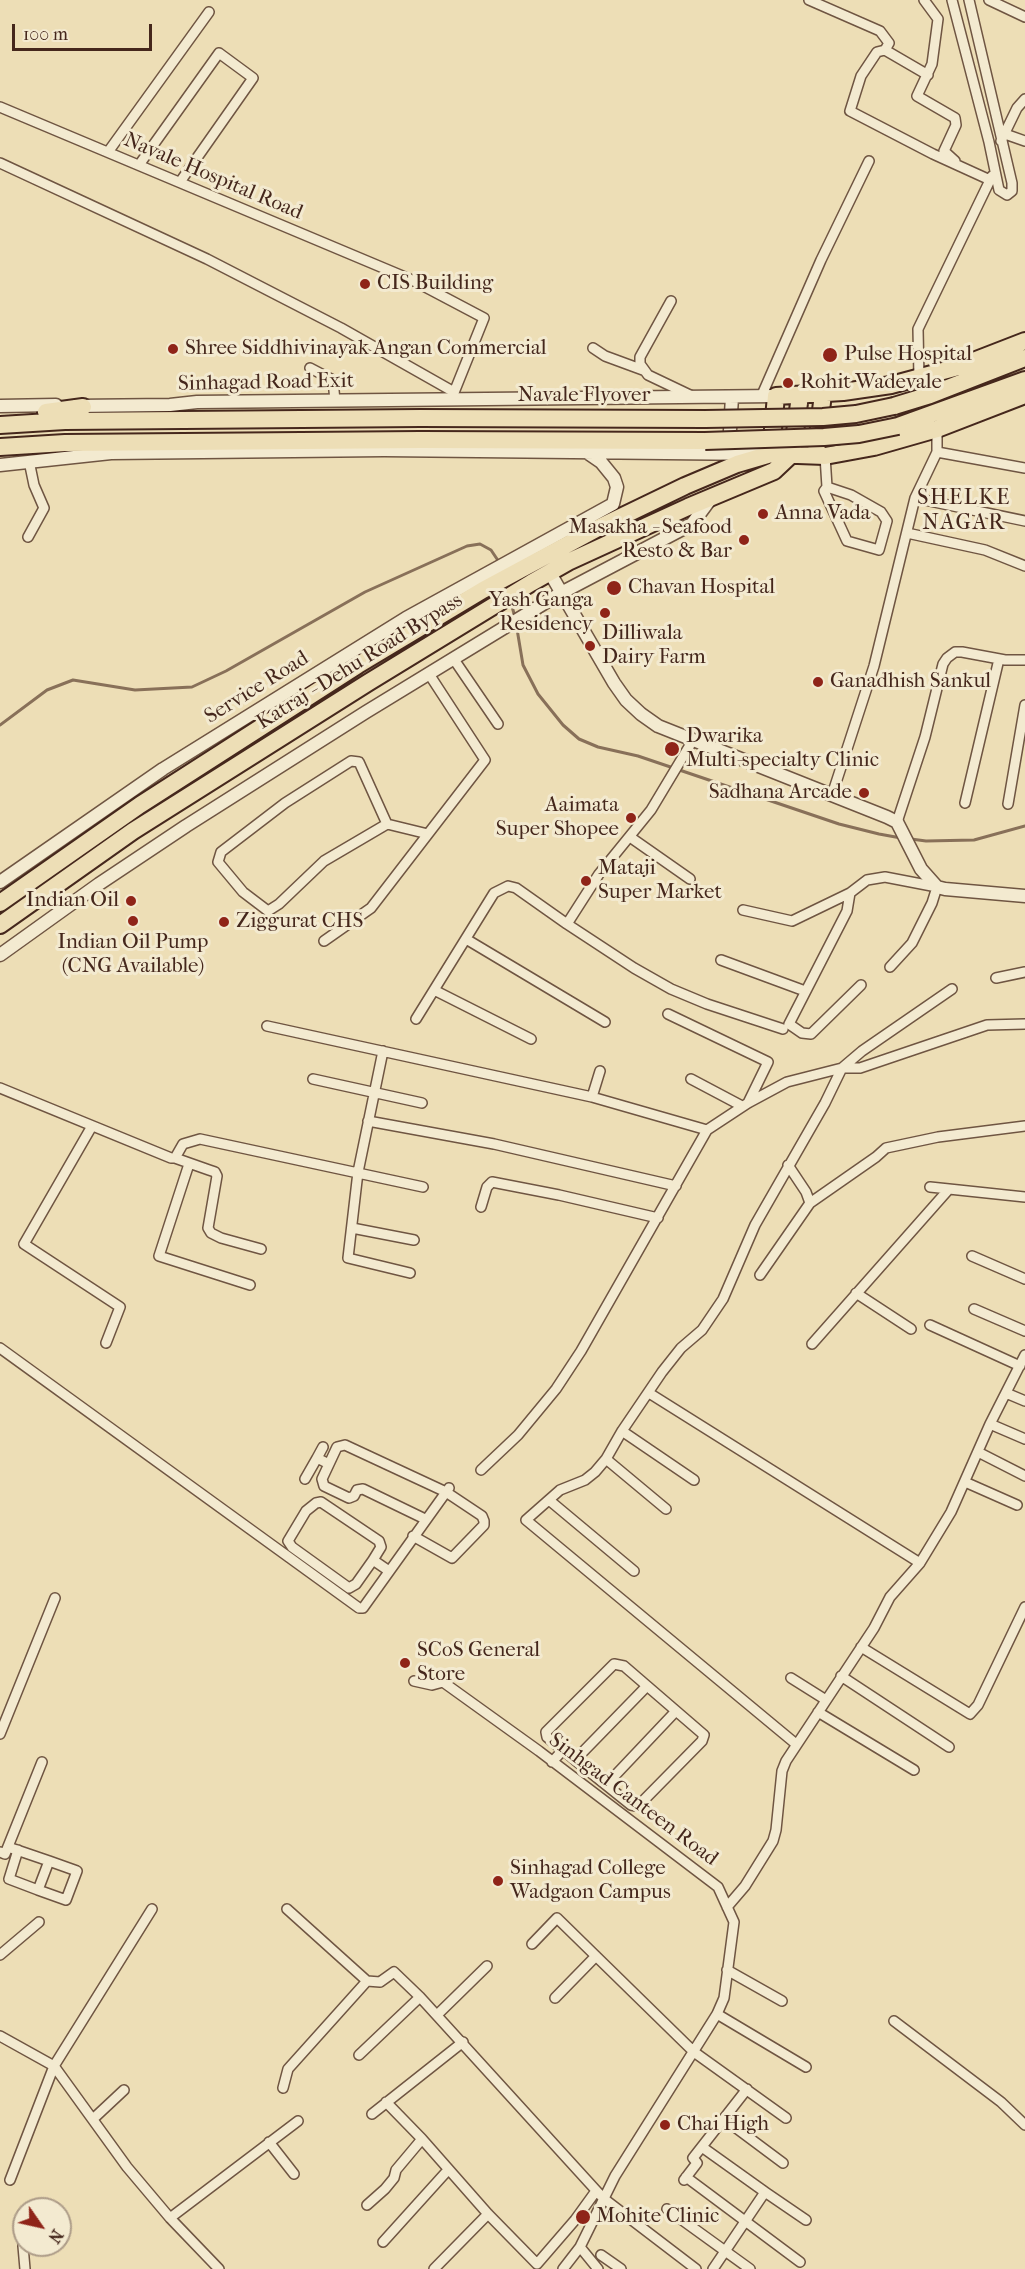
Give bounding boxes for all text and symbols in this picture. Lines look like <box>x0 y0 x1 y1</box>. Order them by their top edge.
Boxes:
scale bar <box>15 12 154 50</box>
text: 100 m <box>23 24 68 45</box>
street label: Navale Hospital Road <box>120 128 306 226</box>
place label: CIS Building <box>377 271 493 297</box>
marker: CIS Building <box>358 277 372 291</box>
place label: Shree Siddhivinayak Angan Commercial <box>185 336 547 362</box>
marker: Shree Siddhivinayak Angan Commercial <box>166 342 180 356</box>
place label: Pulse Hospital <box>844 342 972 368</box>
marker: Pulse Hospital <box>821 346 839 364</box>
street label: Sinhagad Road Exit <box>178 369 354 397</box>
place label: Rohit Wadevale <box>800 370 942 396</box>
marker: Rohit Wadevale <box>781 376 795 390</box>
street label: Navale Flyover <box>518 383 650 409</box>
district label: SHELKE NAGAR <box>917 486 1011 538</box>
place label: Anna Vada <box>775 501 870 527</box>
marker: Anna Vada <box>756 507 770 521</box>
place label: Masakha - Seafood Resto & Bar <box>569 515 732 565</box>
marker: Masakha - Seafood Resto & Bar <box>737 533 751 547</box>
place label: Chavan Hospital <box>628 575 775 601</box>
marker: Chavan Hospital <box>605 579 623 597</box>
street label: Katraj - Dehu Road Bypass <box>252 588 468 736</box>
place label: Yash Ganga Residency <box>489 588 593 638</box>
marker: Yash Ganga Residency <box>598 606 612 620</box>
place label: Dilliwala Dairy Farm <box>602 621 706 671</box>
marker: Dilliwala Dairy Farm <box>583 639 597 653</box>
street label: Service Road <box>200 646 314 730</box>
place label: Ganadhish Sankul <box>830 669 991 695</box>
marker: Ganadhish Sankul <box>811 675 825 689</box>
place label: Dwarika Multi-specialty Clinic <box>686 724 879 774</box>
marker: Dwarika Multi-specialty Clinic <box>663 740 681 758</box>
place label: Sadhana Arcade <box>709 780 852 806</box>
marker: Sadhana Arcade <box>857 786 871 800</box>
place label: Aaimata Super Shopee <box>496 793 619 843</box>
marker: Aaimata Super Shopee <box>624 811 638 825</box>
place label: Mataji Super Market <box>598 856 722 906</box>
marker: Mataji Super Market <box>579 874 593 888</box>
place label: Indian Oil <box>26 888 119 914</box>
marker: Indian Oil <box>124 894 138 908</box>
place label: Ziggurat CHS <box>236 909 363 935</box>
marker: Indian Oil Pump (CNG Available) <box>126 914 140 928</box>
marker: Ziggurat CHS <box>217 915 231 929</box>
place label: Indian Oil Pump (CNG Available) <box>58 930 208 980</box>
place label: SCoS General Store <box>417 1638 540 1688</box>
marker: SCoS General Store <box>398 1656 412 1670</box>
street label: Sinhgad Canteen Road <box>543 1728 723 1872</box>
place label: Sinhagad College Wadgaon Campus <box>510 1856 671 1906</box>
marker: Sinhagad College Wadgaon Campus <box>491 1874 505 1888</box>
place label: Chai High <box>677 2112 769 2138</box>
marker: Chai High <box>658 2118 672 2132</box>
north arrow <box>12 2197 72 2257</box>
place label: Mohite Clinic <box>596 2204 719 2230</box>
marker: Mohite Clinic <box>574 2208 592 2226</box>
text: N <box>44 2226 67 2247</box>

